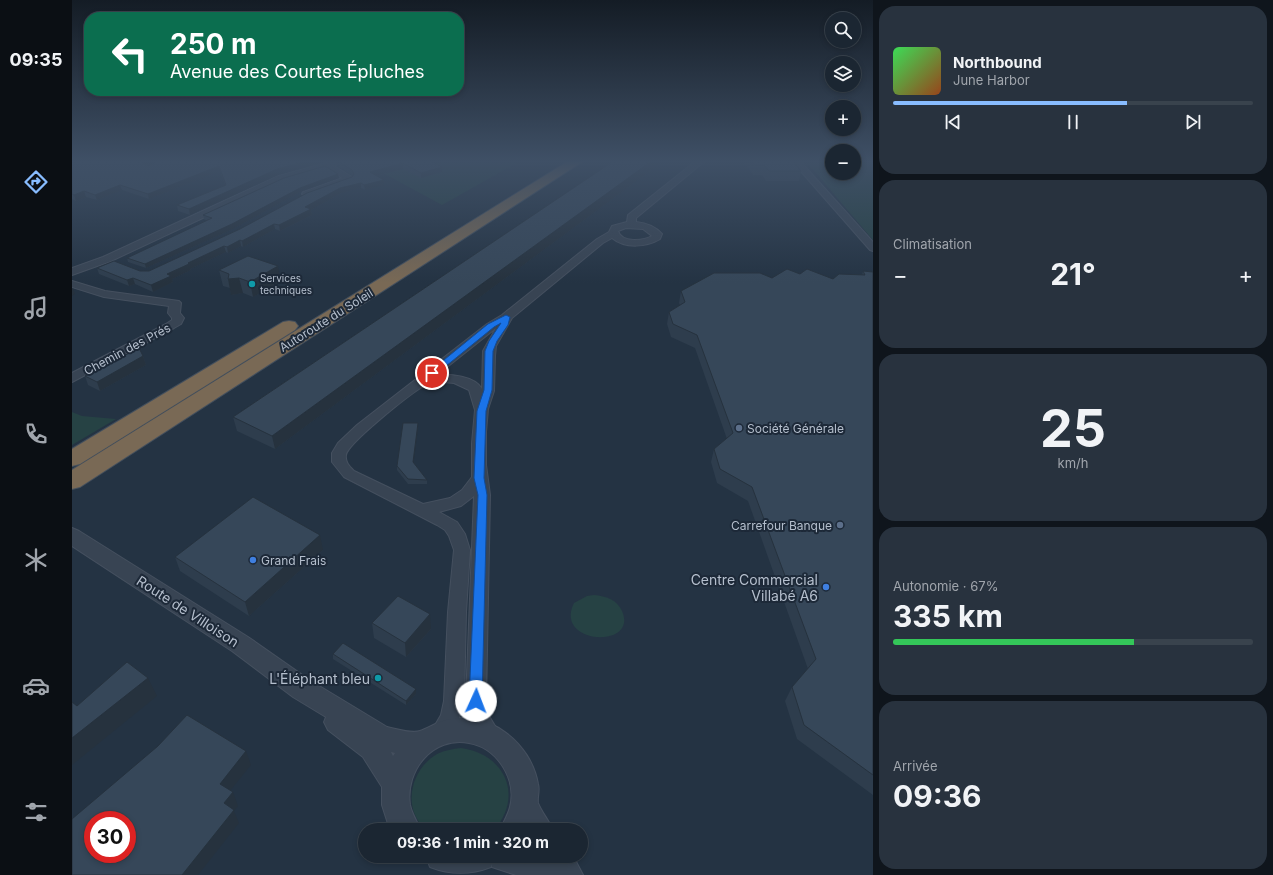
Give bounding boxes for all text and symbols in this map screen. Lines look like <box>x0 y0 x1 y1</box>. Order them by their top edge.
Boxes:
map controls <box>825 12 861 180</box>
button: search <box>825 12 861 48</box>
text: 250 m <box>170 27 257 61</box>
icon: left <box>104 28 156 80</box>
text: 09:35 <box>10 49 62 70</box>
text: Northbound <box>953 53 1042 72</box>
button: layers <box>825 56 861 92</box>
text: Avenue des Courtes Épluches <box>170 61 425 82</box>
text: June Harbor <box>953 72 1030 88</box>
button: + <box>825 100 861 136</box>
icon: previous <box>942 111 964 133</box>
icon: pause <box>1062 111 1084 133</box>
icon: next <box>1182 111 1204 133</box>
button: − <box>825 144 861 180</box>
icon: directions <box>22 168 50 196</box>
text: Climatisation <box>893 236 972 252</box>
text: 21° <box>1050 256 1096 292</box>
text: − <box>893 262 908 288</box>
text: + <box>1238 262 1253 288</box>
place label: Services techniques <box>260 272 312 296</box>
marker: Services techniques <box>247 279 257 289</box>
street label: Autoroute du Soleil <box>276 285 376 355</box>
icon: music <box>22 294 50 322</box>
street label: Chemin des Prés <box>81 320 173 378</box>
pin <box>415 356 449 390</box>
icon: arrive <box>421 362 443 384</box>
text: 25 <box>1040 397 1106 460</box>
icon: phone <box>22 420 50 448</box>
place label: Société Générale <box>747 421 844 436</box>
marker: Société Générale <box>734 423 744 433</box>
text: km/h <box>1058 455 1088 471</box>
place label: Carrefour Banque <box>731 518 832 533</box>
marker: Carrefour Banque <box>835 520 845 530</box>
icon: climate <box>22 546 50 574</box>
place label: Grand Frais <box>261 553 326 568</box>
marker: Grand Frais <box>248 555 258 565</box>
place label: Centre Commercial Villabé A6 <box>691 571 818 604</box>
street label: Route de Villoison <box>134 572 242 650</box>
text: Autonomie · 67% <box>893 578 998 594</box>
marker: Centre Commercial Villabé A6 <box>821 582 831 592</box>
text: 335 km <box>893 598 1003 634</box>
place label: L'Éléphant bleu <box>269 670 370 687</box>
icon: car <box>22 672 50 700</box>
marker: L'Éléphant bleu <box>373 673 383 683</box>
position arrow <box>455 680 497 722</box>
text: Arrivée <box>893 758 938 774</box>
text: 09:36 <box>893 778 982 814</box>
icon: filters <box>22 798 50 826</box>
speed limit sign: 30 <box>84 811 136 863</box>
text: 09:36 · 1 min · 320 m <box>397 833 549 852</box>

